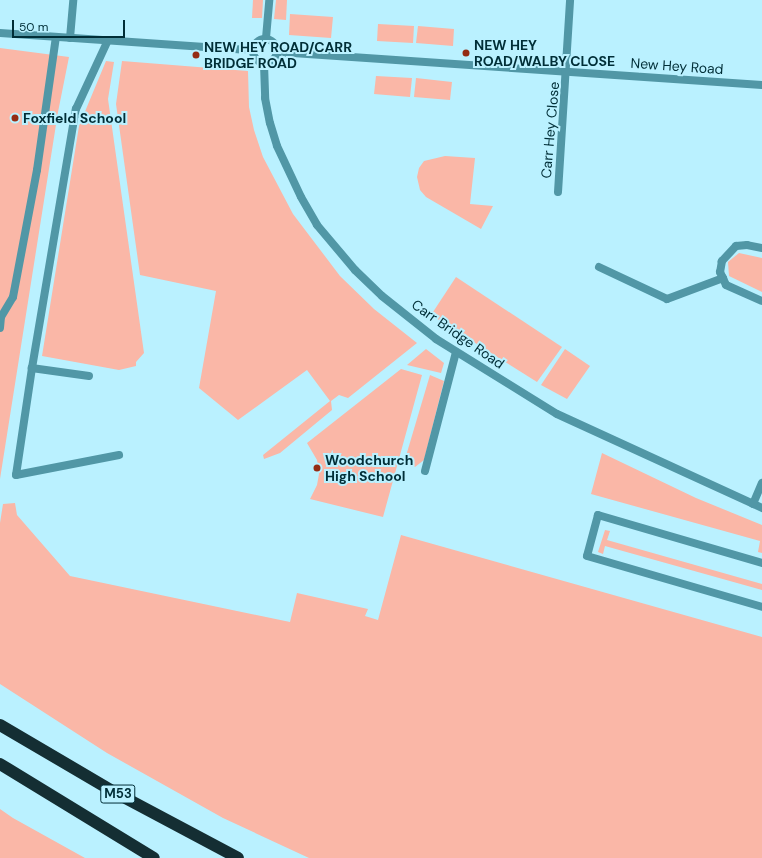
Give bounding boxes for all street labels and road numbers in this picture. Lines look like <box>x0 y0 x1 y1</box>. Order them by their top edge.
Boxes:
street label: New Hey Road <box>630 54 724 78</box>
street label: Carr Hey Close <box>537 81 563 179</box>
street label: Carr Bridge Road <box>408 296 508 372</box>
road number: M53 <box>100 783 136 805</box>

